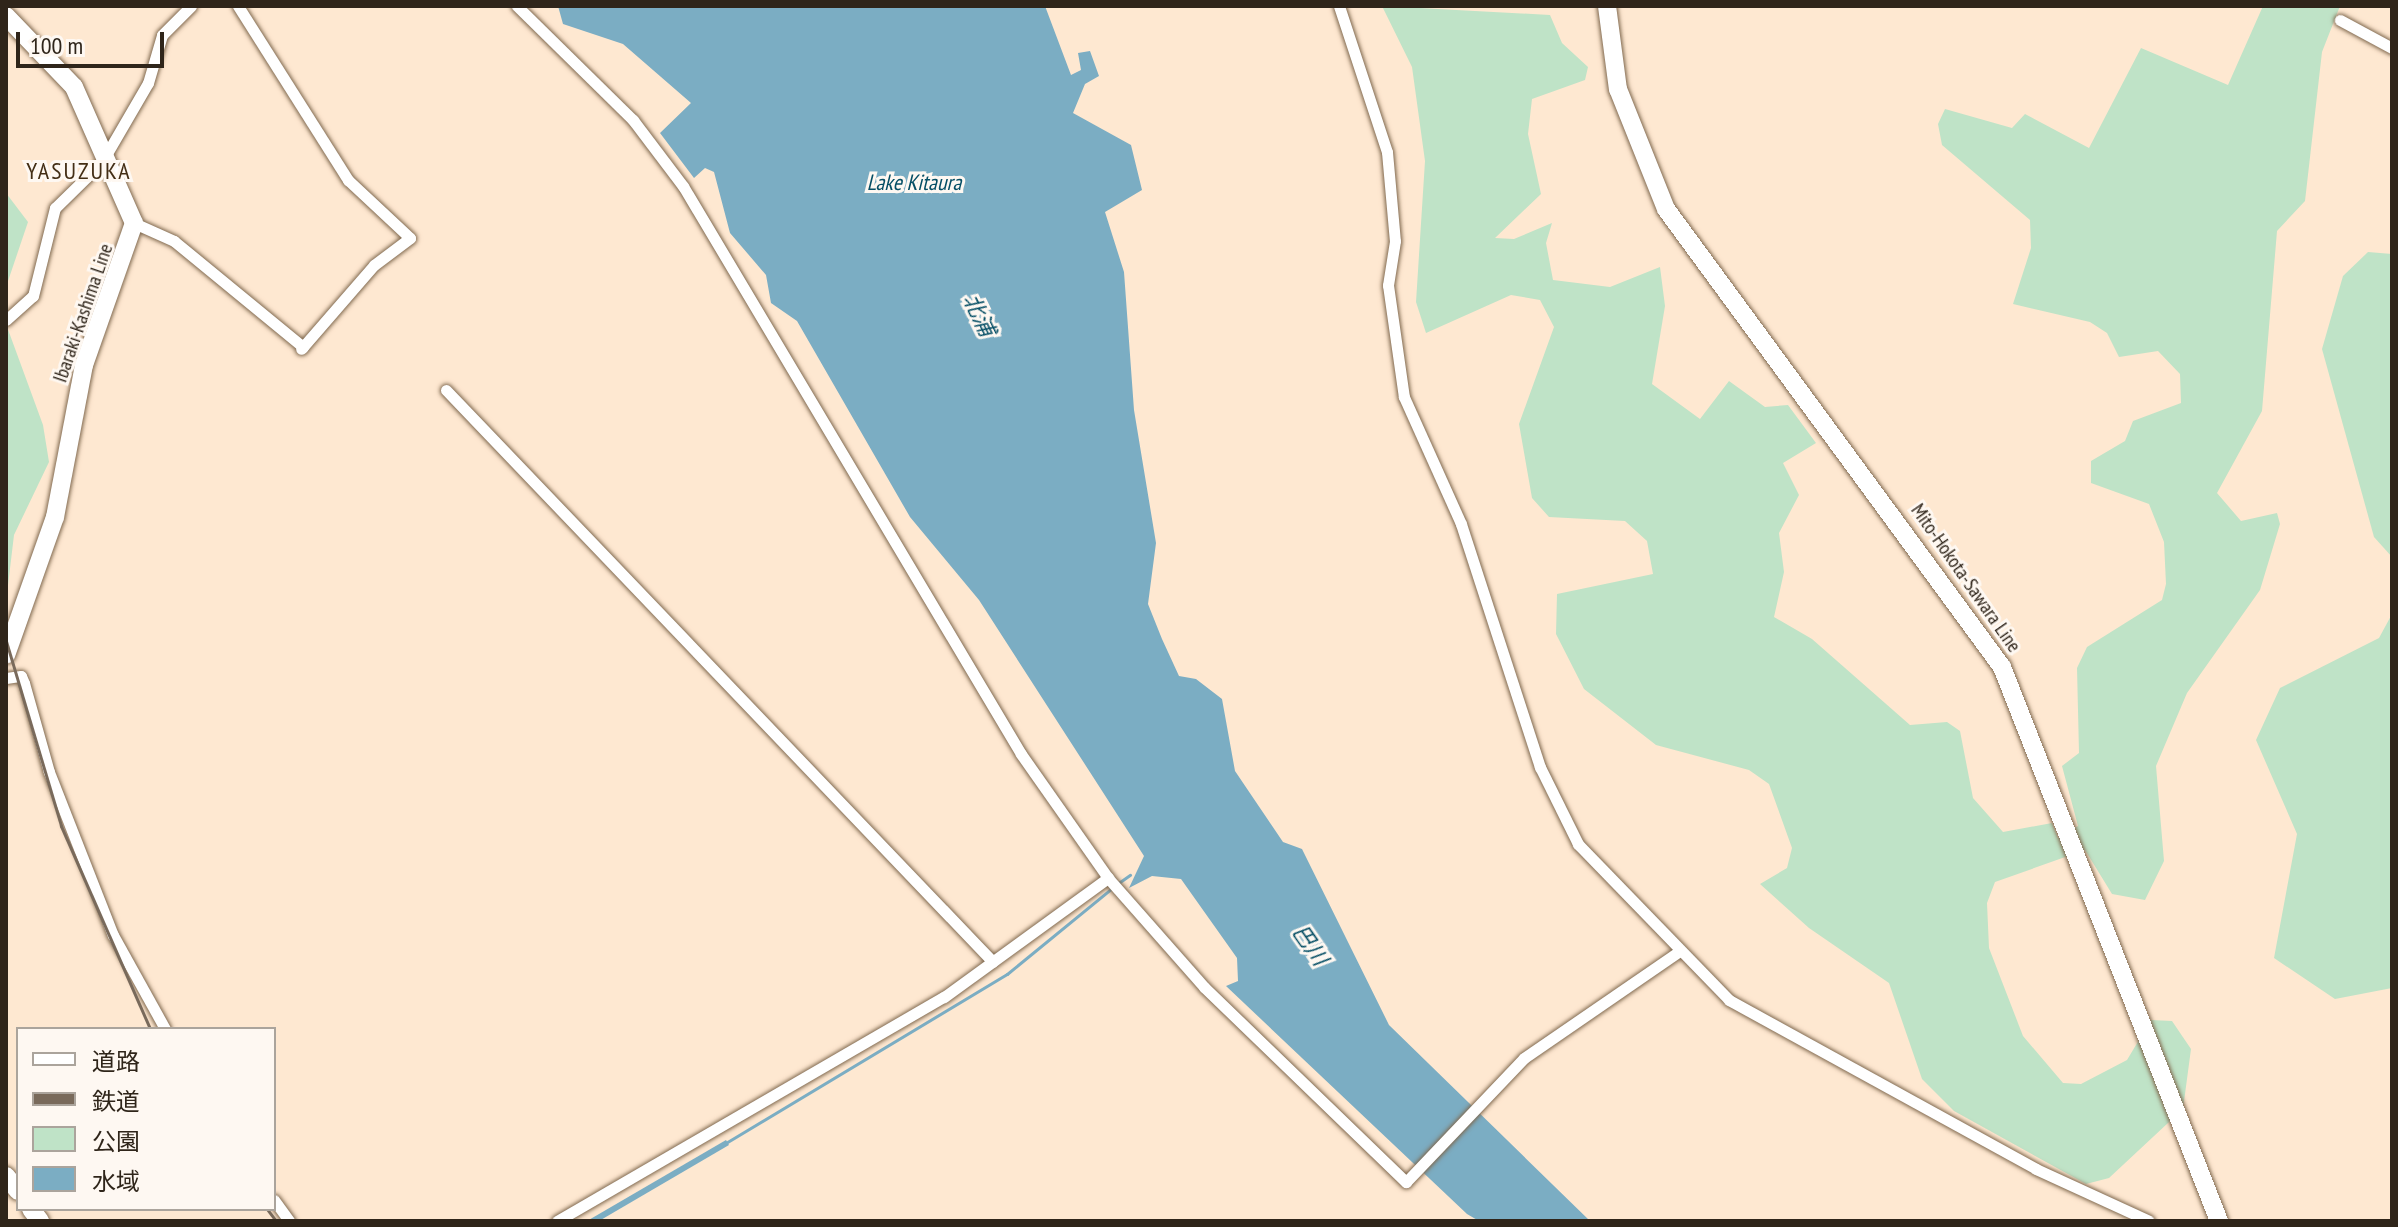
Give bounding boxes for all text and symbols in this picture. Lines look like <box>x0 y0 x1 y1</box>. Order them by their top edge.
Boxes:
scale bar <box>20 16 168 66</box>
text: 100 m <box>30 30 83 61</box>
district label: YASUZUKA <box>26 157 132 185</box>
water label: Lake Kitaura <box>867 170 961 196</box>
street label: Ibaraki-Kashima Line <box>48 241 118 385</box>
water label: 北浦 <box>957 289 1001 341</box>
street label: Mito-Hokota-Sawara Line <box>1906 499 2026 657</box>
water label: 巴川 <box>1287 919 1333 971</box>
legend <box>16 1027 276 1211</box>
text: 道路 <box>92 1046 140 1077</box>
text: 鉄道 <box>92 1086 140 1117</box>
text: 公園 <box>92 1126 140 1157</box>
text: 水域 <box>92 1166 140 1197</box>

